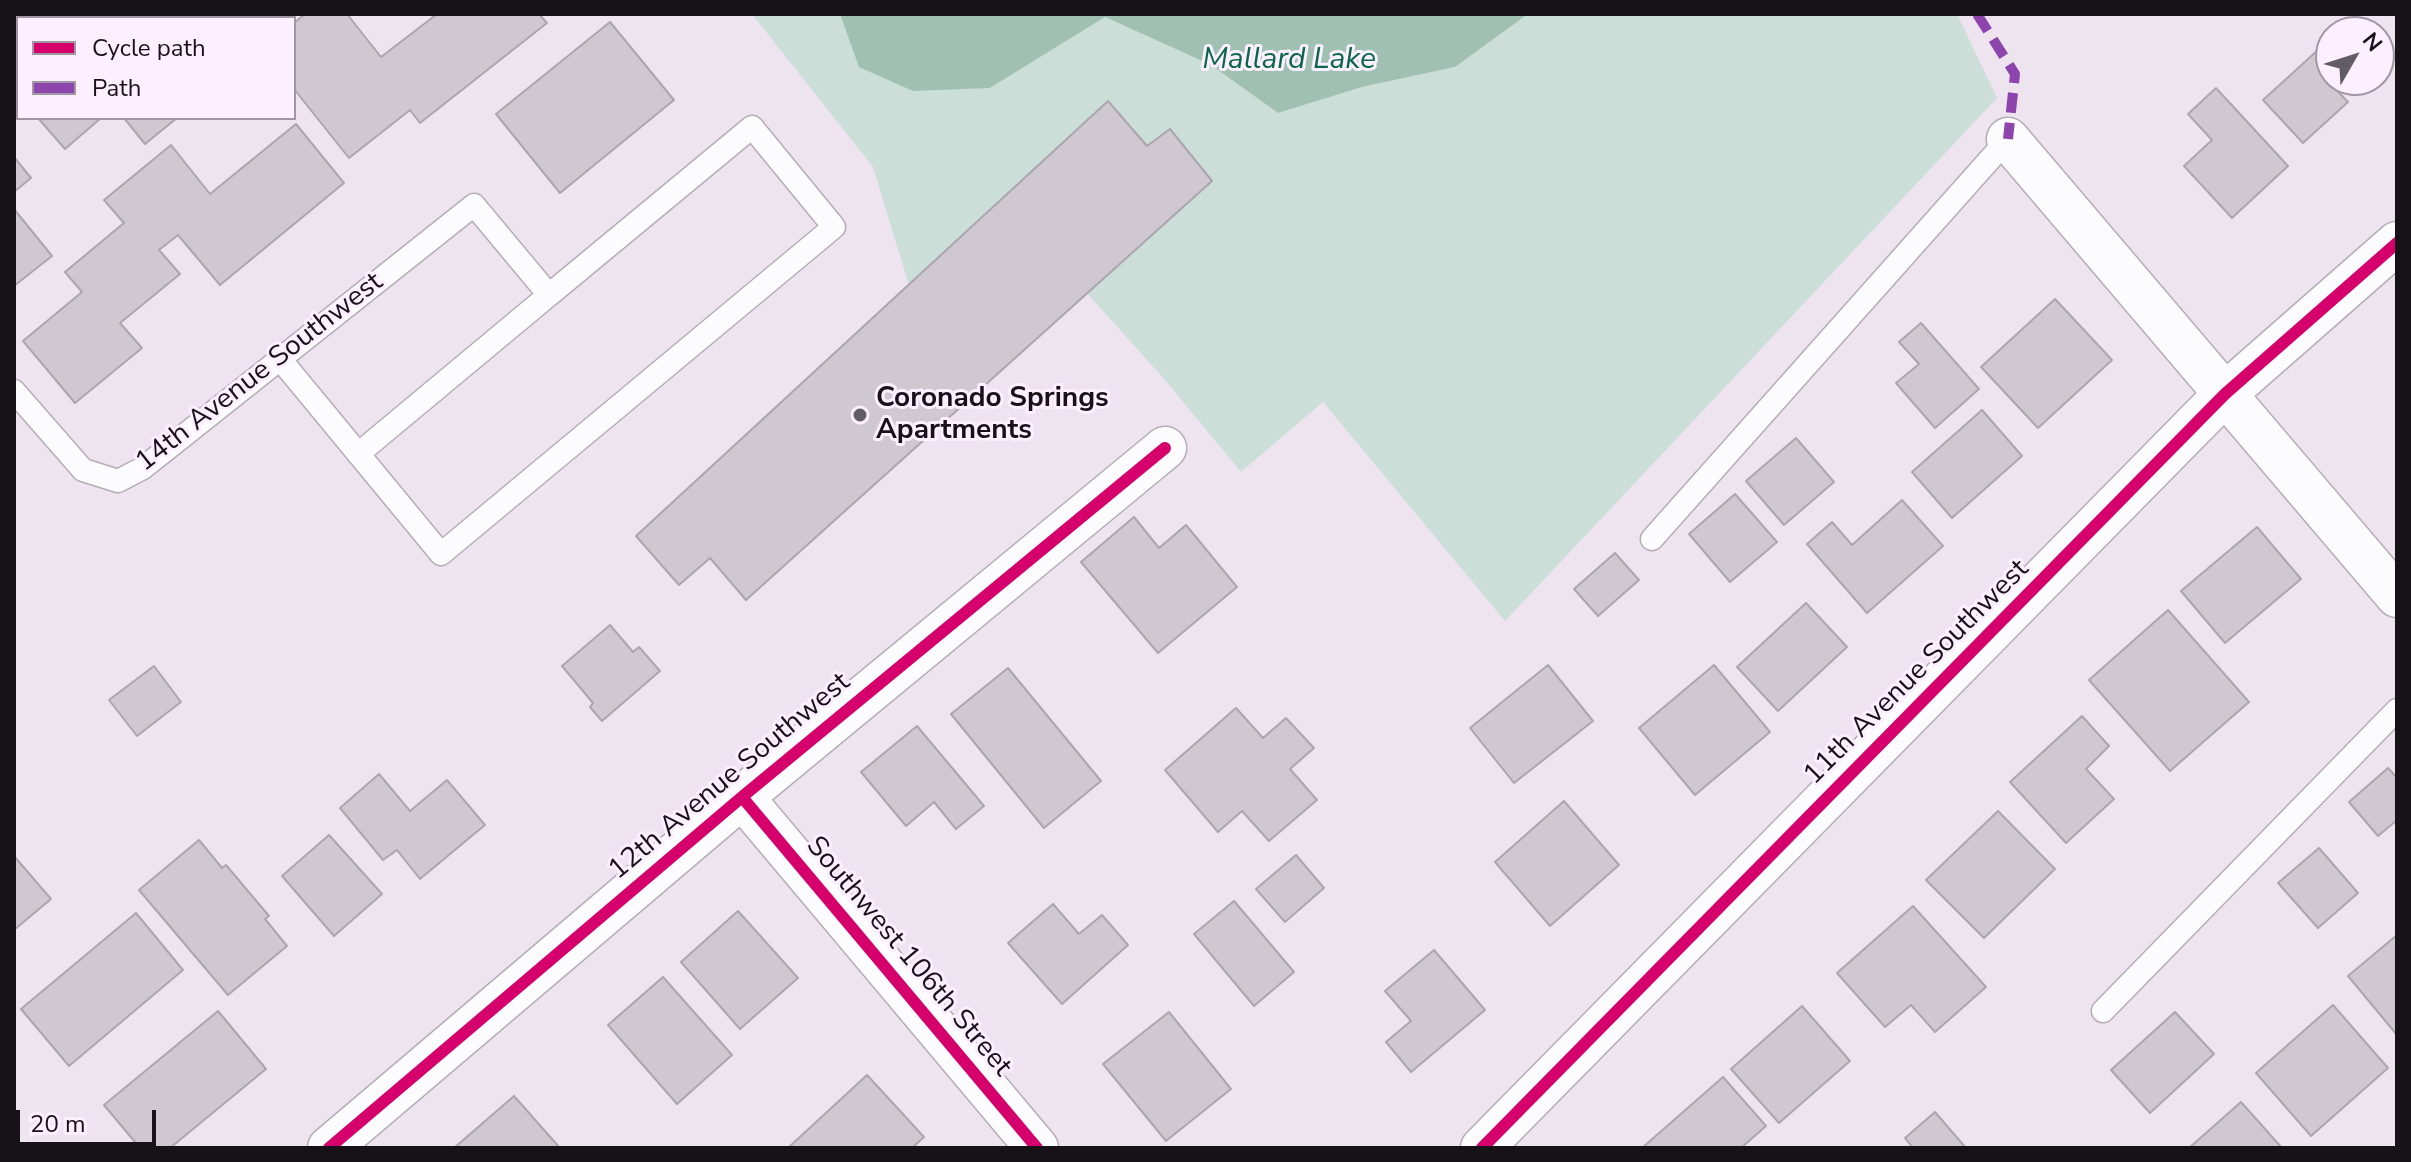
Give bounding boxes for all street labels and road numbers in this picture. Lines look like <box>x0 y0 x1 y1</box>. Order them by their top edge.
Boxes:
street label: 14th Avenue Southwest <box>130 266 390 480</box>
street label: 11th Avenue Southwest <box>1797 553 2037 793</box>
street label: 12th Avenue Southwest <box>603 666 857 888</box>
street label: Southwest 106th Street <box>798 830 1018 1084</box>

